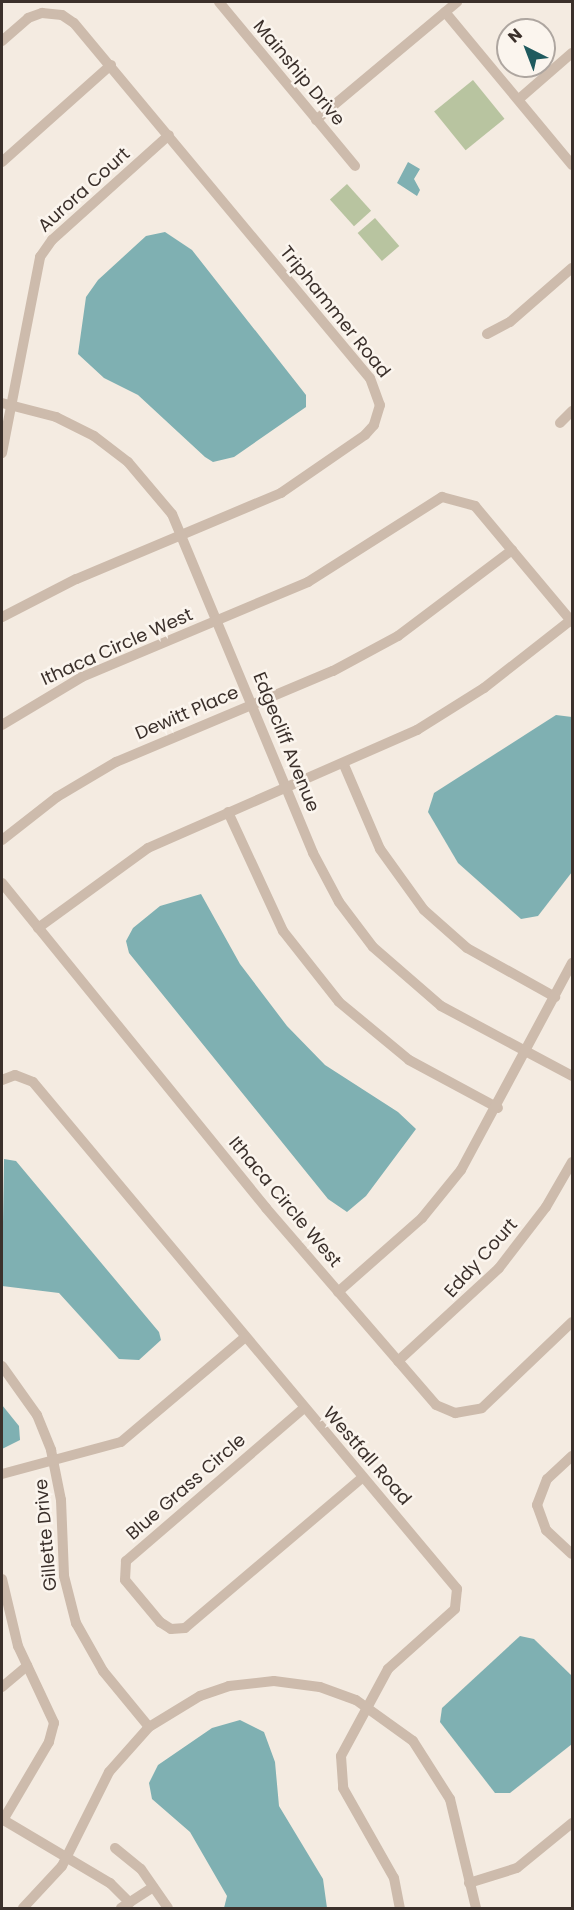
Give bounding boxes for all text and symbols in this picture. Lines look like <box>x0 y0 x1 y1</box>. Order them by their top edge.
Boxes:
street label: Mainship Drive <box>249 16 349 130</box>
north arrow <box>496 18 556 78</box>
text: N <box>503 23 527 48</box>
street label: Aurora Court <box>34 143 134 237</box>
street label: Triphammer Road <box>275 242 395 382</box>
street label: Ithaca Circle West <box>38 604 196 690</box>
street label: Edgecliff Avenue <box>248 669 324 815</box>
street label: Dewitt Place <box>132 682 242 744</box>
street label: Ithaca Circle West <box>224 1132 346 1272</box>
street label: Eddy Court <box>440 1214 522 1302</box>
street label: Westfall Road <box>318 1402 416 1510</box>
street label: Blue Grass Circle <box>122 1429 250 1545</box>
street label: Gillette Drive <box>30 1478 62 1592</box>

